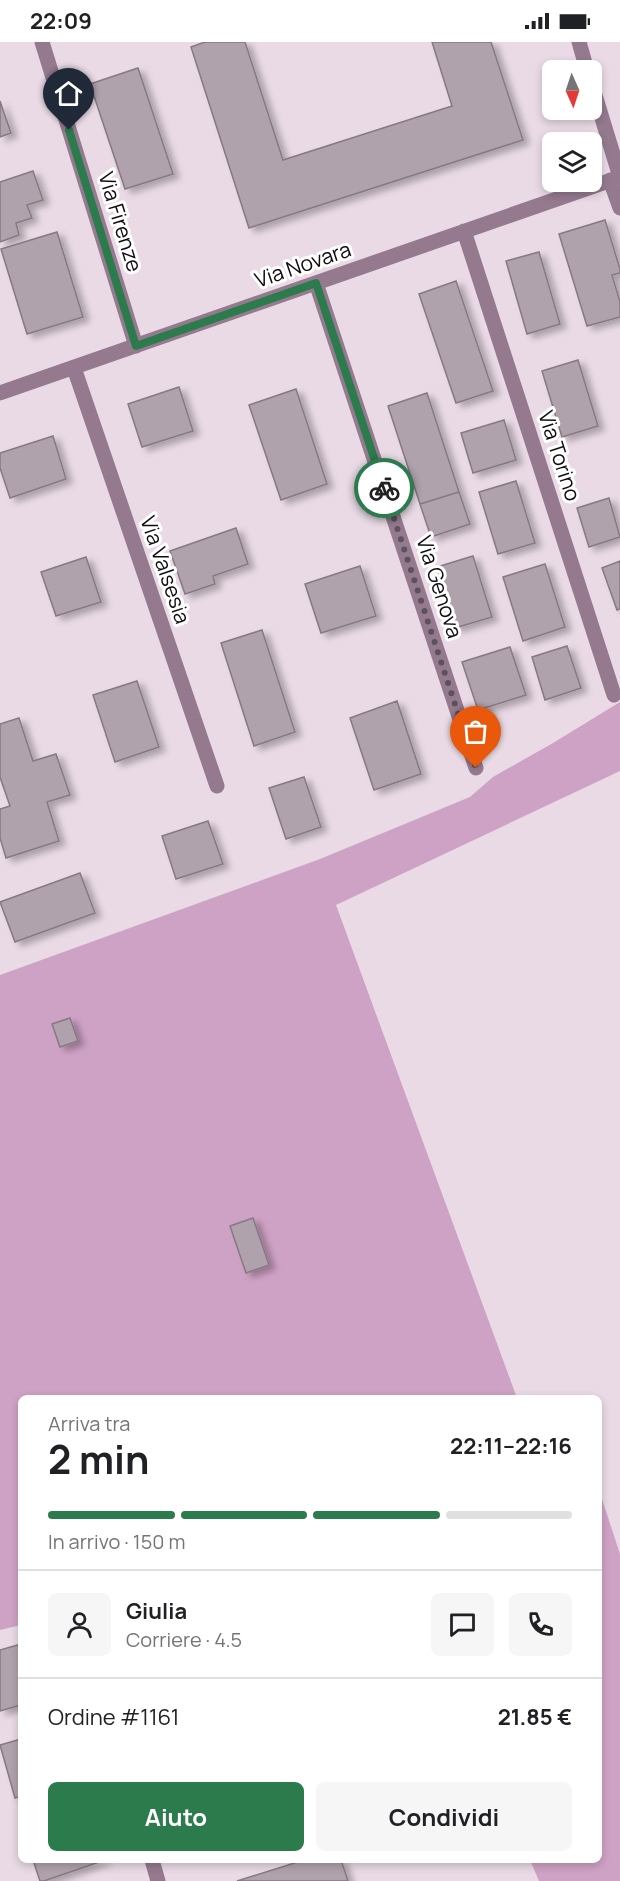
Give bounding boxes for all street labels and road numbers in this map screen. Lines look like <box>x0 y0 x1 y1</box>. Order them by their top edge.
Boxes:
street label: Via Firenze <box>93 168 149 275</box>
street label: Via Novara <box>251 235 354 294</box>
street label: Via Torino <box>532 407 588 505</box>
street label: Via Valsesia <box>134 512 197 627</box>
street label: Via Genova <box>410 532 470 641</box>

